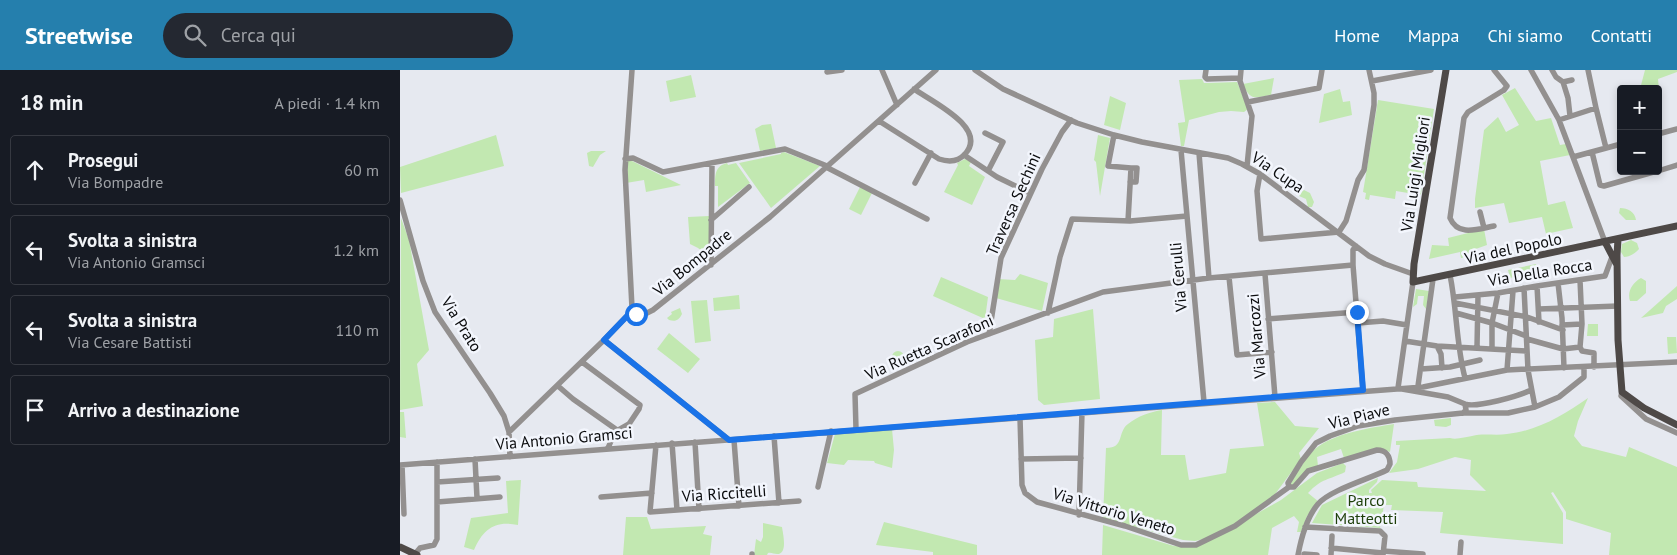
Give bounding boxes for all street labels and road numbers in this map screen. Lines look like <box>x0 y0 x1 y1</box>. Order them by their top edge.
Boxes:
street label: Via Luigi Migliori <box>1396 115 1434 234</box>
street label: Via Cupa <box>1247 146 1308 197</box>
street label: Traversa Sechini <box>981 150 1045 258</box>
street label: Via Bompadre <box>648 224 735 300</box>
street label: Via del Popolo <box>1462 228 1563 268</box>
street label: Via Cerulli <box>1165 241 1191 314</box>
street label: Via Della Rocca <box>1486 254 1593 290</box>
street label: Via Prato <box>437 292 487 355</box>
street label: Via Marcozzi <box>1242 293 1270 380</box>
street label: Via Ruetta Scarafoni <box>861 310 996 385</box>
street label: Via Piave <box>1325 399 1392 433</box>
street label: Via Antonio Gramsci <box>494 422 633 454</box>
street label: Via Riccitelli <box>680 480 767 506</box>
street label: Via Vittorio Veneto <box>1049 483 1178 539</box>

